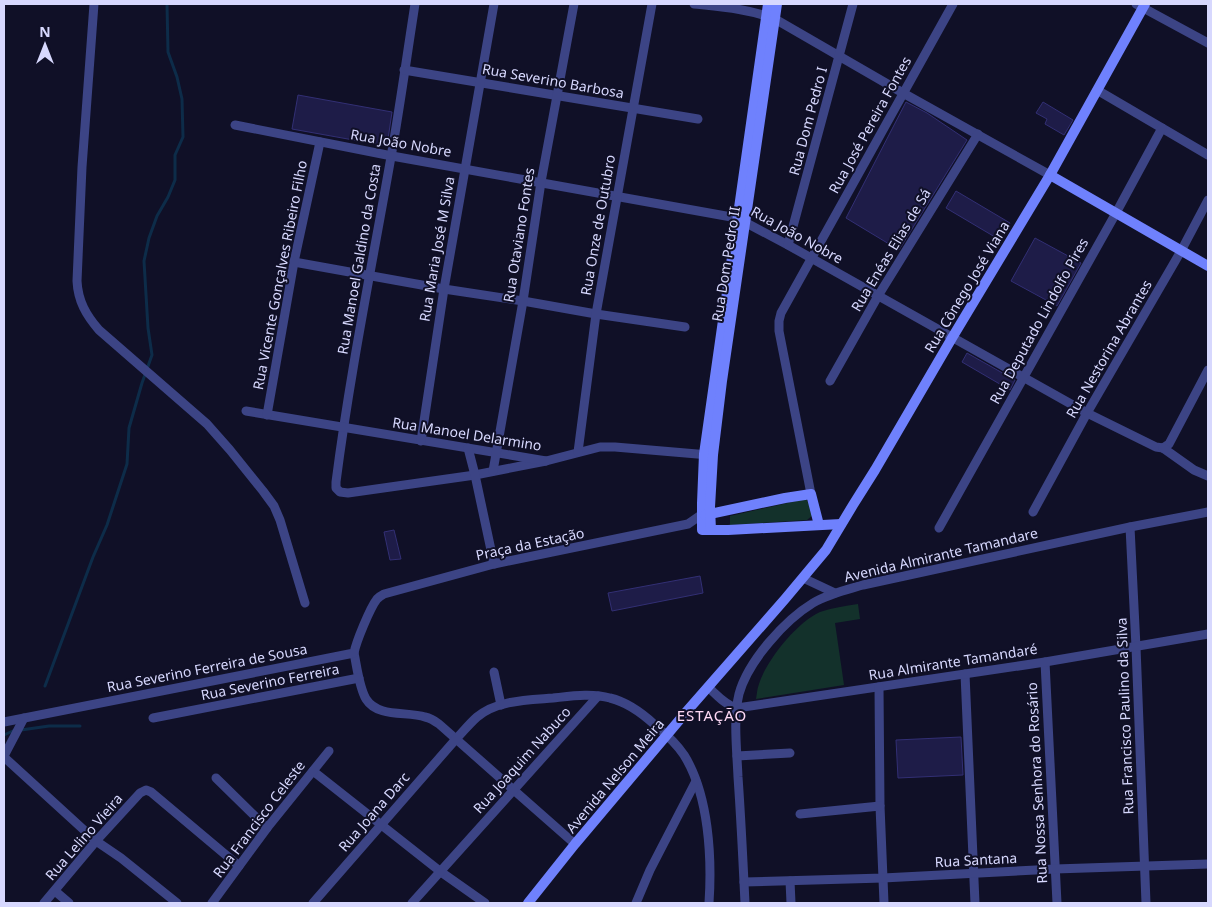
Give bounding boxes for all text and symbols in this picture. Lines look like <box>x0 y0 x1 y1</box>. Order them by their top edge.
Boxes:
north arrow <box>20 20 70 70</box>
text: N <box>39 22 51 41</box>
street label: Rua José Pereira Fontes <box>824 53 915 197</box>
street label: Rua Severino Barbosa <box>481 59 625 102</box>
street label: Rua Dom Pedro I <box>784 64 831 177</box>
street label: Rua João Nobre <box>349 124 453 161</box>
street label: Rua Onze de Outubro <box>576 153 619 297</box>
street label: Rua Vicente Gonçalves Ribeiro Filho <box>248 159 311 391</box>
street label: Rua Manoel Galdino da Costa <box>332 162 385 356</box>
street label: Rua Otaviano Fontes <box>498 166 539 304</box>
street label: Rua Maria José M Silva <box>414 175 459 323</box>
street label: Rua Enéas Elias de Sá <box>846 185 935 315</box>
street label: Rua João Nobre <box>748 201 847 268</box>
street label: Rua Dom Pedro II <box>707 205 744 323</box>
street label: Rua Cônego José Viana <box>920 217 1013 356</box>
street label: Rua Deputado Lindolfo Pires <box>985 234 1092 407</box>
street label: Rua Nestorina Abrantes <box>1061 276 1156 421</box>
street label: Rua Manoel Delarmino <box>391 412 543 455</box>
street label: Praça da Estação <box>474 523 586 564</box>
street label: Avenida Almirante Tamandare <box>842 523 1040 586</box>
street label: Rua Francisco Paulino da Silva <box>1112 617 1137 815</box>
street label: Rua Almirante Tamandaré <box>867 639 1039 684</box>
street label: Rua Severino Ferreira de Sousa <box>105 640 309 696</box>
street label: Rua Severino Ferreira <box>199 660 341 704</box>
street label: Rua Nossa Senhora do Rosário <box>1022 682 1051 884</box>
street label: Rua Joaquim Nabuco <box>469 702 575 817</box>
district label: ESTAÇÃO <box>677 705 747 725</box>
street label: Avenida Nelson Meira <box>561 715 668 837</box>
street label: Rua Francisco Celeste <box>208 756 309 881</box>
street label: Rua Joana Darc <box>334 768 414 855</box>
street label: Rua Lelino Vieira <box>41 789 127 884</box>
street label: Rua Santana <box>934 848 1018 871</box>

